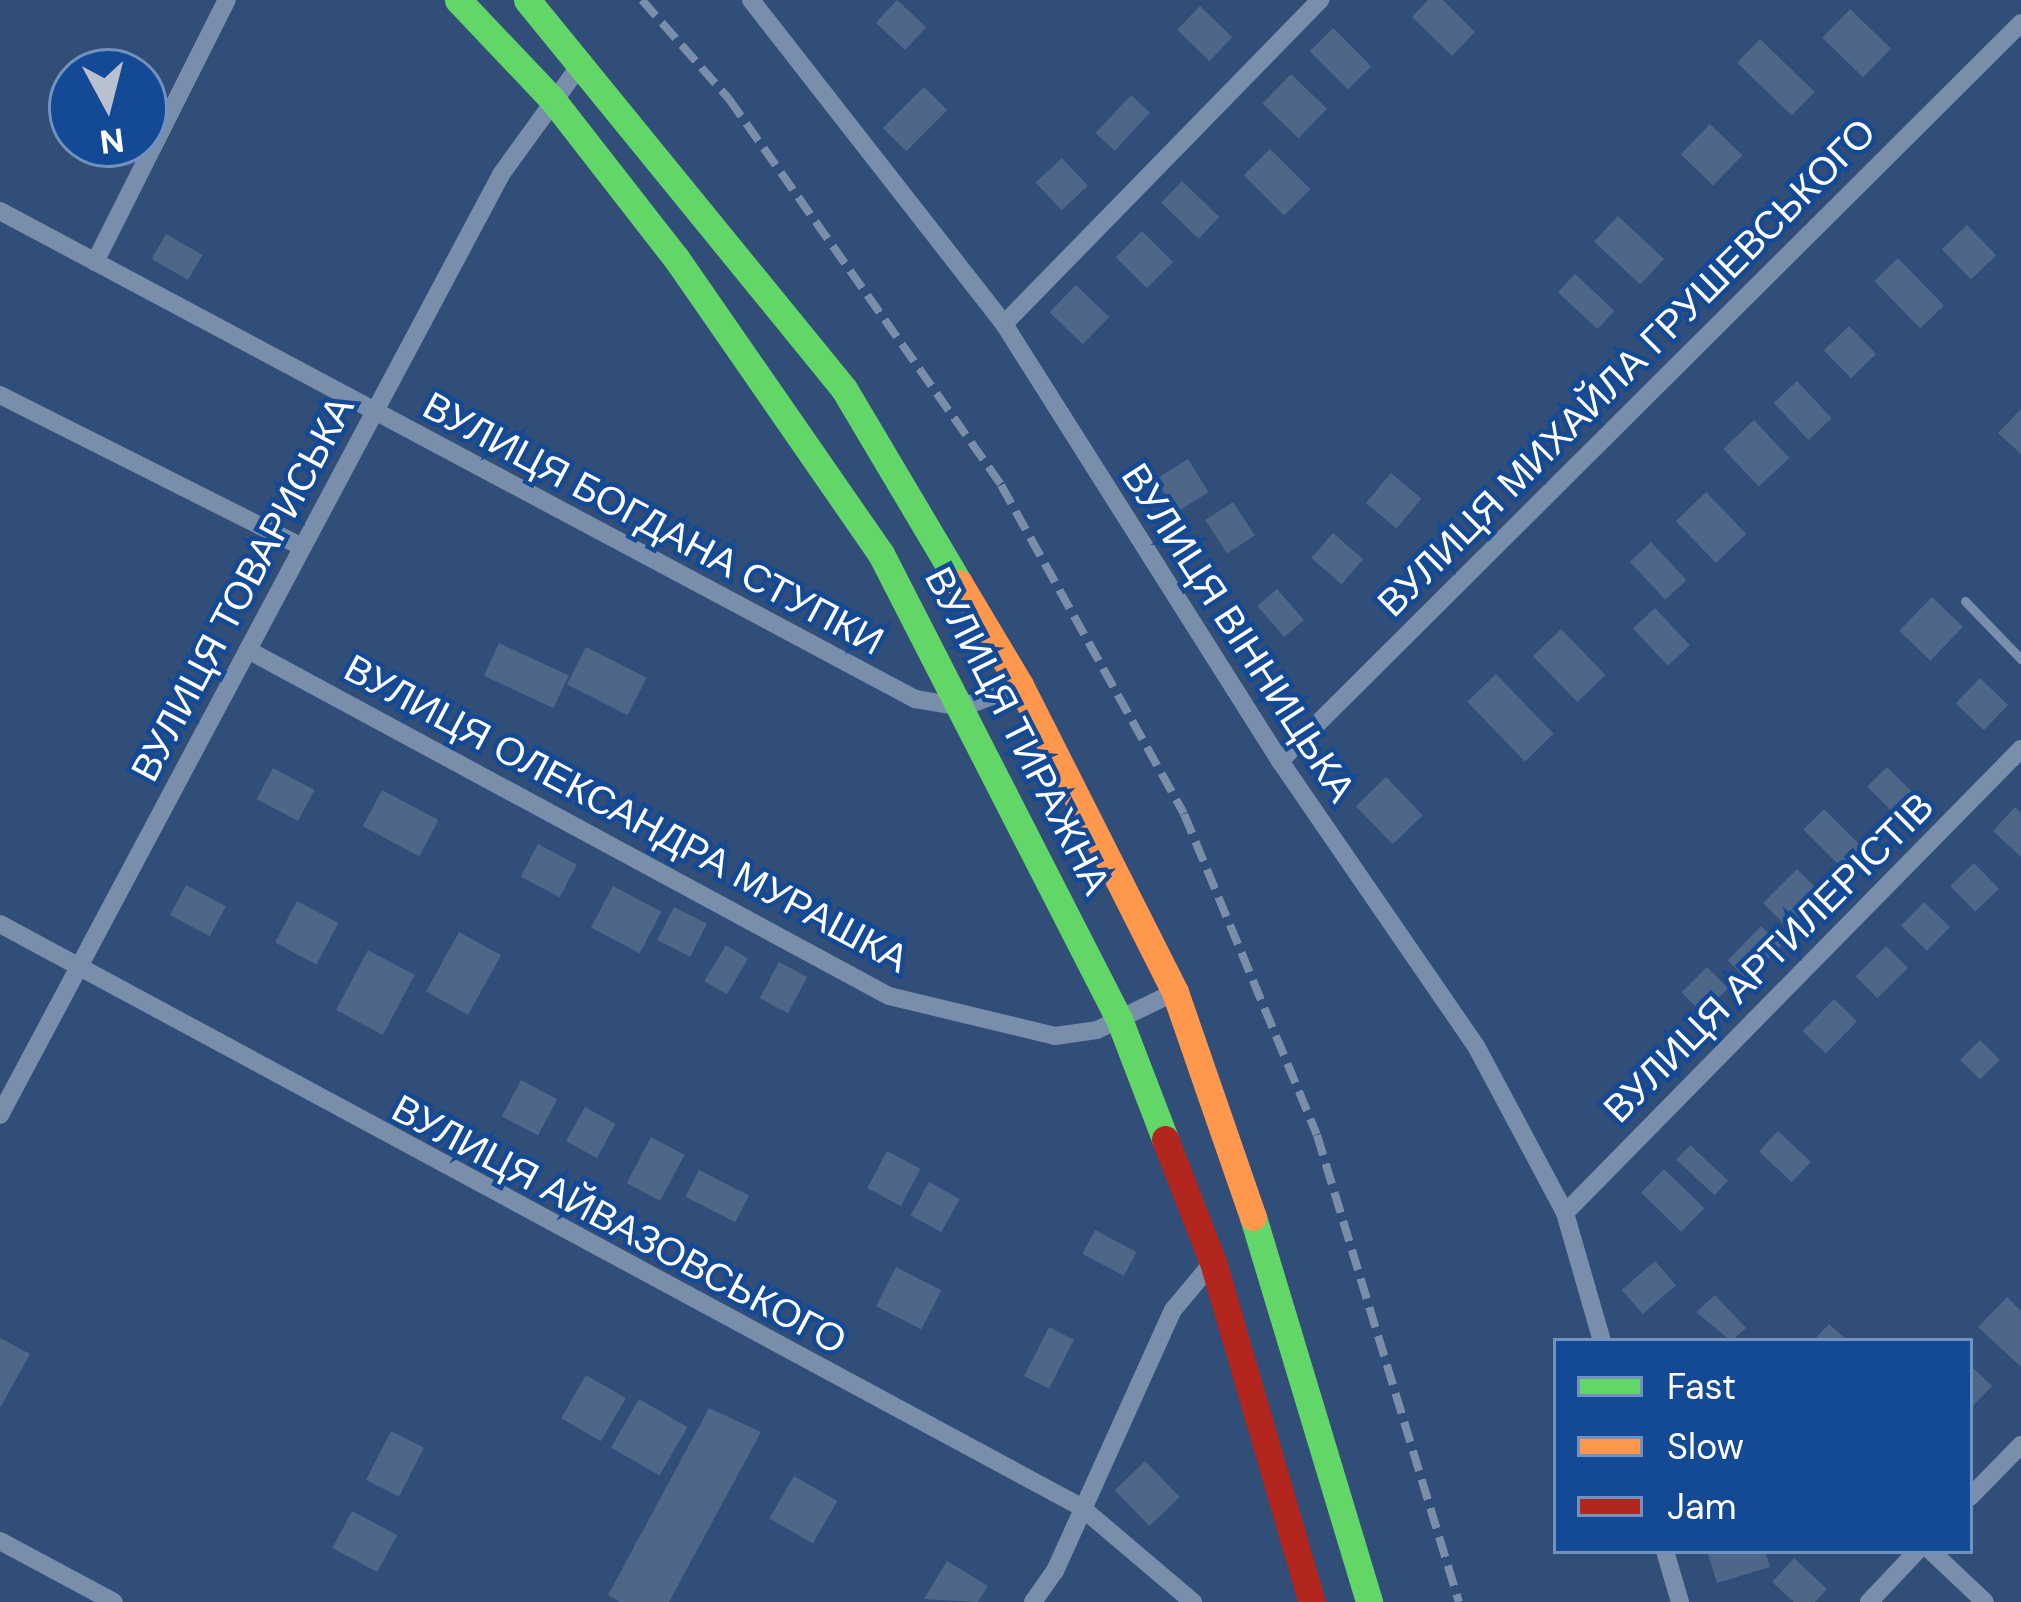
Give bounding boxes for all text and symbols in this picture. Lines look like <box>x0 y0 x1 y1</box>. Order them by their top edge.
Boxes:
north arrow <box>48 48 168 168</box>
street label: ВУЛИЦЯ МИХАЙЛА ГРУШЕВСЬКОГО <box>1368 109 1886 627</box>
text: N <box>98 118 127 164</box>
street label: ВУЛИЦЯ БОГДАНА СТУПКИ <box>415 383 891 665</box>
street label: ВУЛИЦЯ ТОВАРИСЬКА <box>122 389 364 789</box>
street label: ВУЛИЦЯ ВІННИЦЬКА <box>1111 455 1365 811</box>
street label: ВУЛИЦЯ ТИРАЖНА <box>914 560 1120 902</box>
street label: ВУЛИЦЯ ОЛЕКСАНДРА МУРАШКА <box>336 645 916 983</box>
street label: ВУЛИЦЯ АРТИЛЕРІСТІВ <box>1594 783 1944 1133</box>
street label: ВУЛИЦЯ АЙВАЗОВСЬКОГО <box>384 1085 854 1365</box>
legend <box>1553 1338 1973 1554</box>
text: Fast <box>1667 1363 1736 1410</box>
text: Slow <box>1667 1423 1744 1470</box>
text: Jam <box>1667 1483 1737 1530</box>

